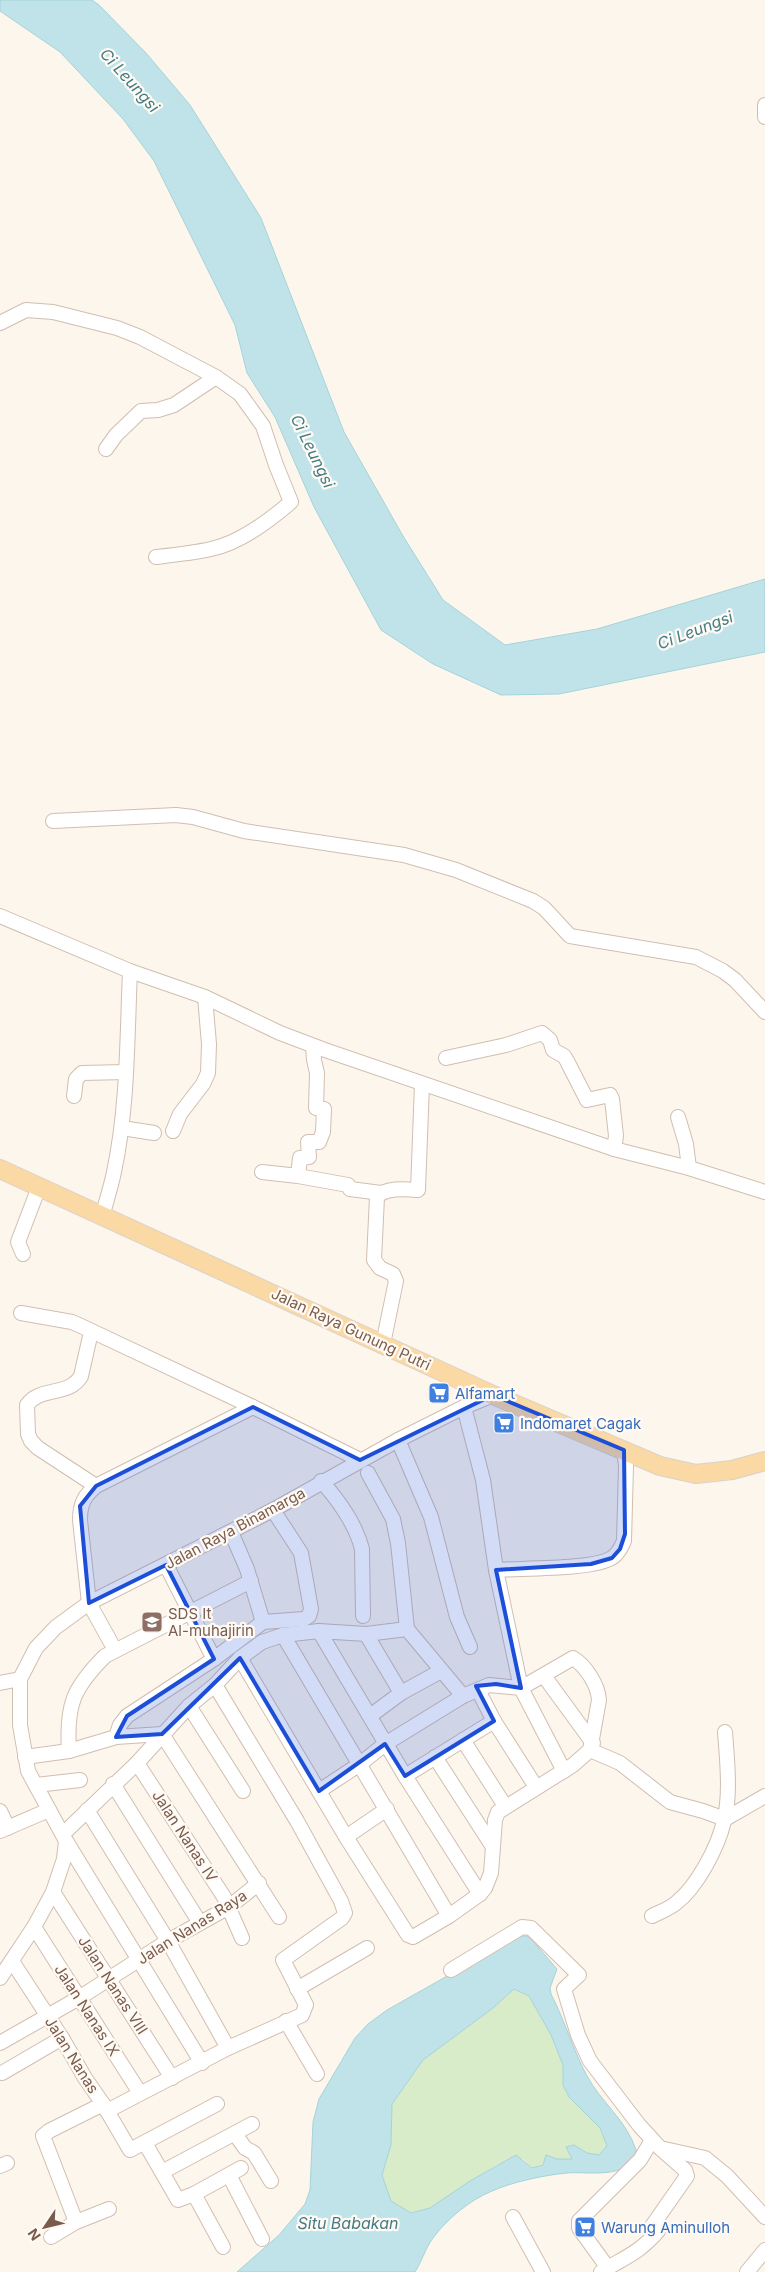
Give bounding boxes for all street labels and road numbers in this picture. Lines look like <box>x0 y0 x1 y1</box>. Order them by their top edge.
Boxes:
street label: Jalan Raya Gunung Putri <box>268 1284 434 1374</box>
street label: Jalan Raya Binamarga <box>162 1483 308 1573</box>
street label: Jalan Nanas IV <box>148 1787 222 1885</box>
street label: Jalan Nanas Raya <box>134 1886 250 1968</box>
street label: Jalan Nanas VIII <box>74 1932 152 2038</box>
street label: Jalan Nanas IX <box>51 1961 123 2059</box>
street label: Jalan Nanas <box>41 2013 103 2097</box>

